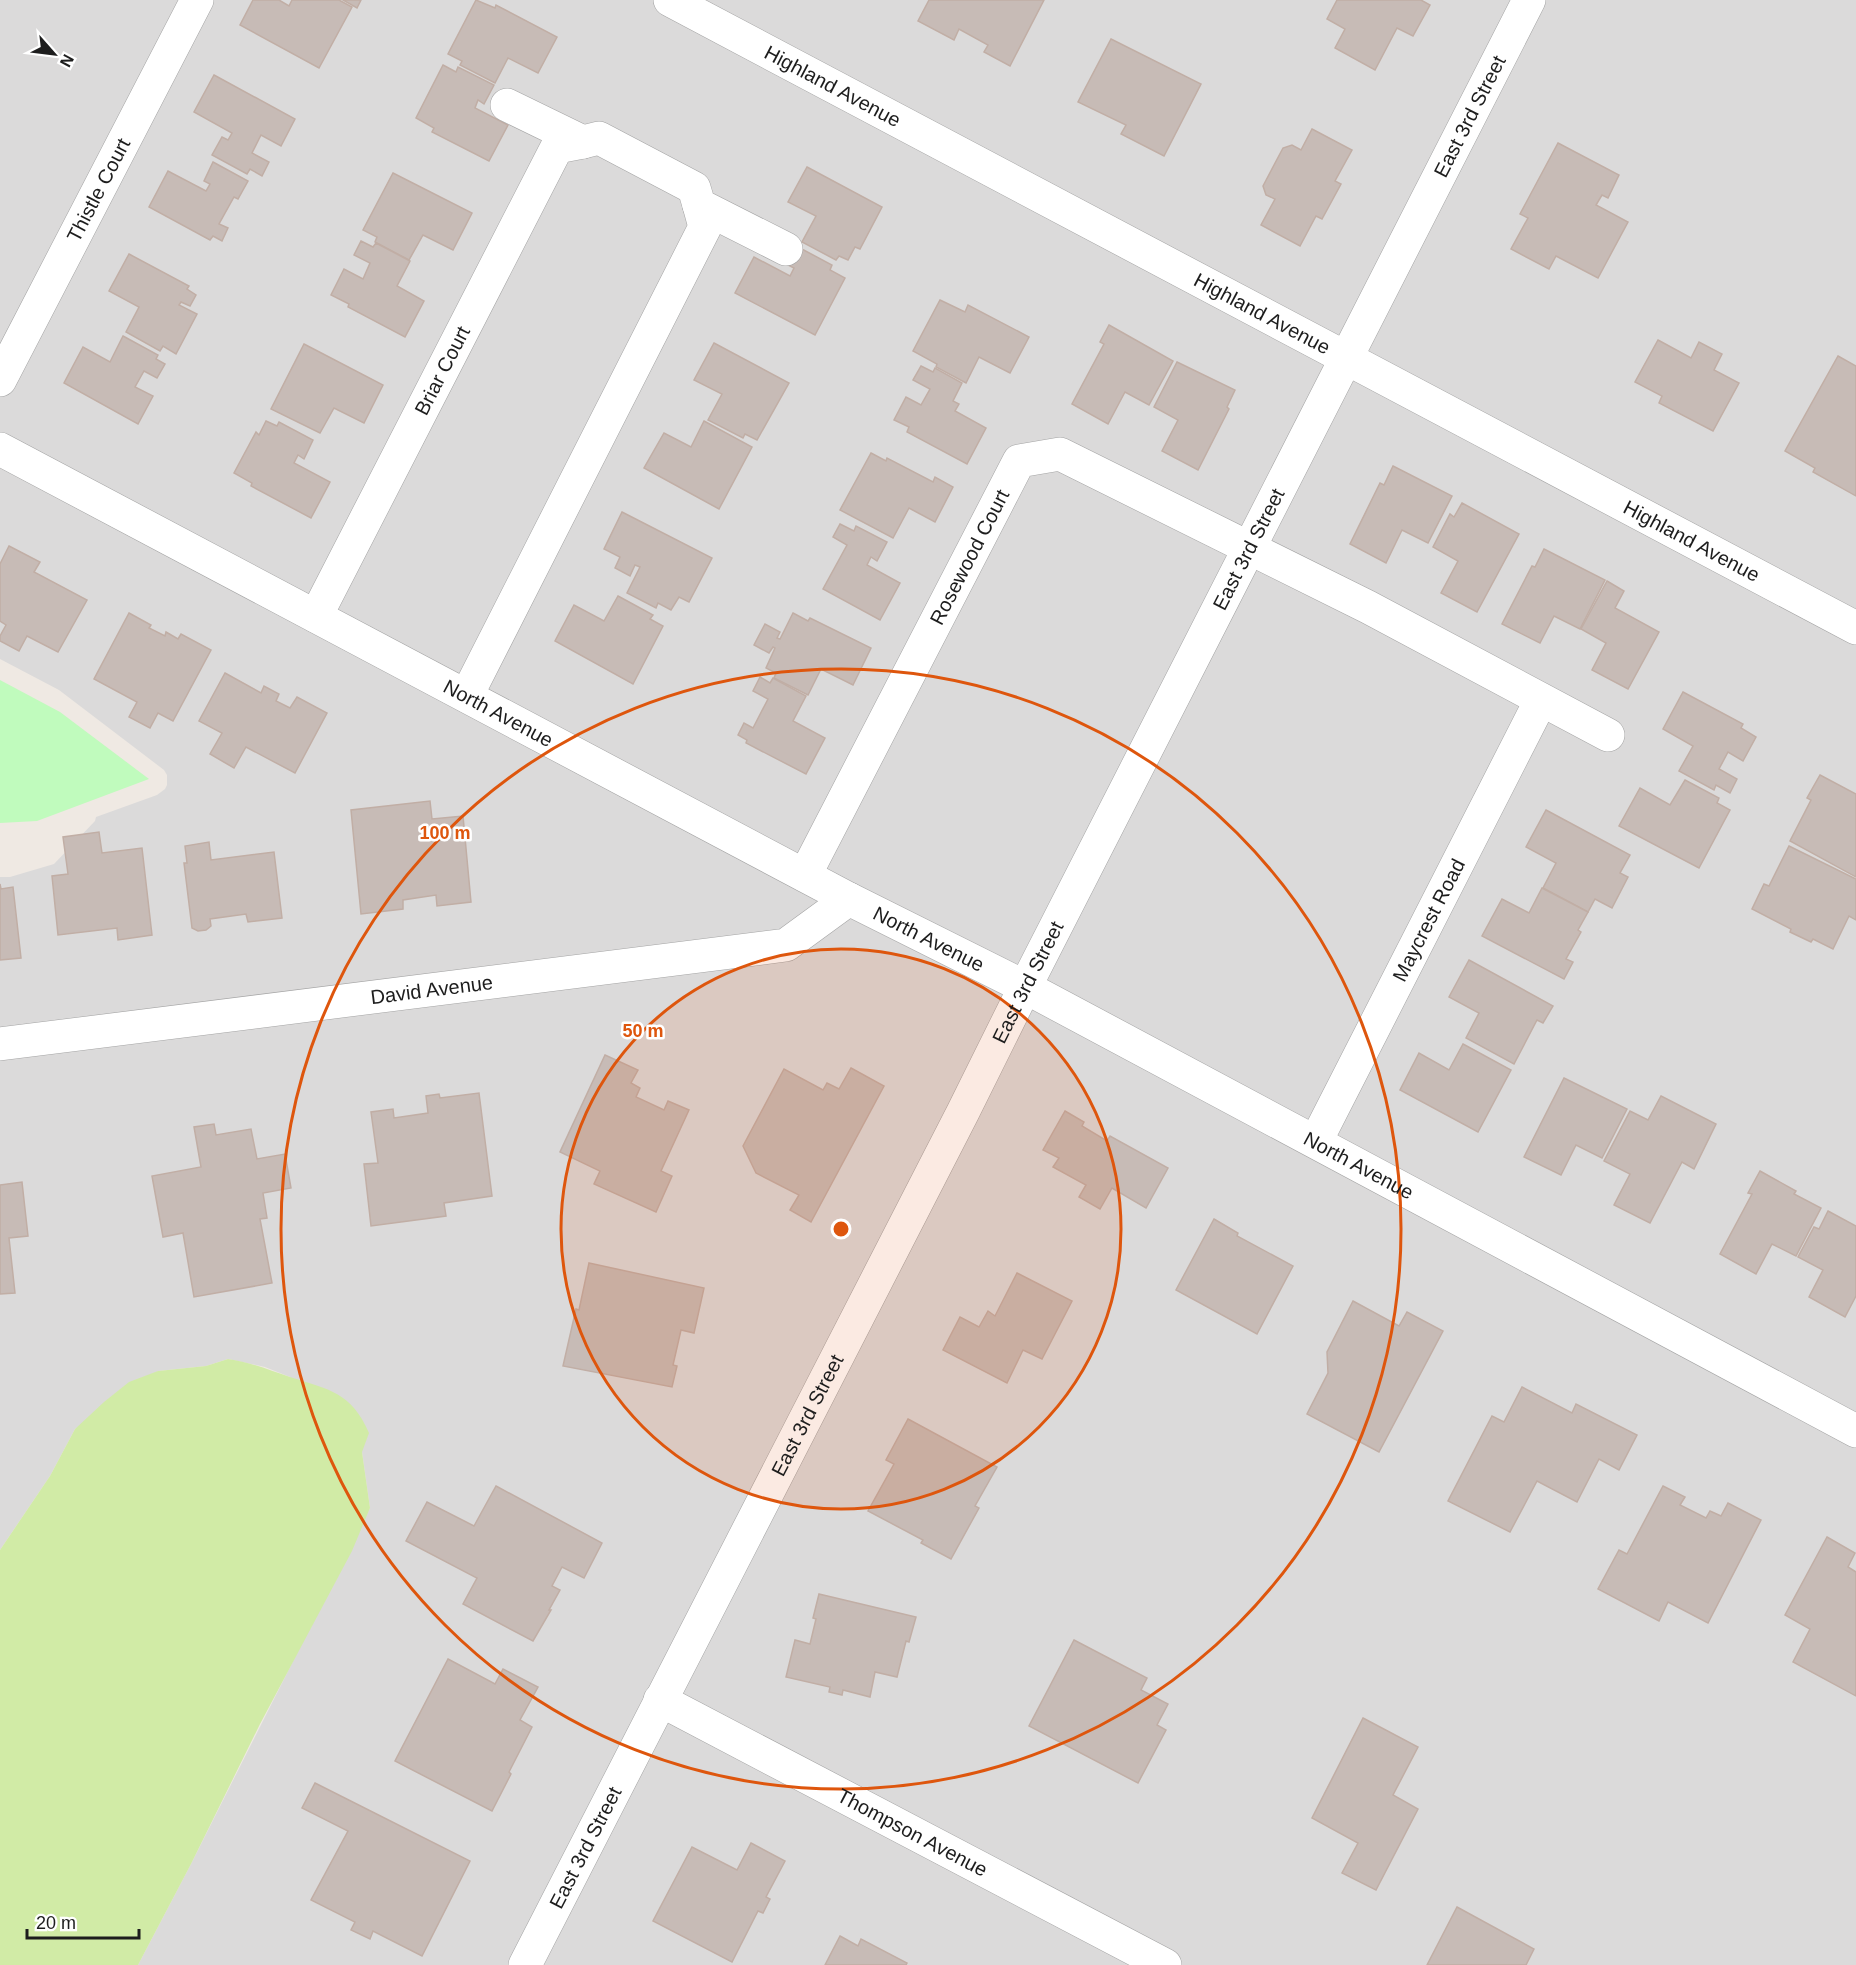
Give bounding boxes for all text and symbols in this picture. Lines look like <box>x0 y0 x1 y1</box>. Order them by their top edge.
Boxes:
north arrow <box>24 24 84 84</box>
street label: Highland Avenue <box>761 41 904 131</box>
text: N <box>57 52 77 70</box>
street label: East 3rd Street <box>1429 52 1510 181</box>
street label: Thistle Court <box>63 134 135 245</box>
street label: Highland Avenue <box>1190 268 1334 359</box>
street label: Briar Court <box>410 322 474 419</box>
street label: East 3rd Street <box>1208 484 1289 614</box>
street label: Rosewood Court <box>925 485 1014 628</box>
street label: Highland Avenue <box>1620 496 1763 586</box>
street label: North Avenue <box>440 675 557 751</box>
text: 100 m <box>419 823 471 843</box>
street label: Maycrest Road <box>1388 855 1469 985</box>
street label: North Avenue <box>870 902 988 976</box>
street label: East 3rd Street <box>988 917 1068 1047</box>
street label: David Avenue <box>369 971 494 1008</box>
text: 50 m <box>622 1021 664 1041</box>
street label: North Avenue <box>1300 1127 1417 1203</box>
centre of rings <box>831 1219 851 1239</box>
street label: East 3rd Street <box>767 1350 848 1480</box>
street label: East 3rd Street <box>545 1783 626 1912</box>
street label: Thompson Avenue <box>834 1784 991 1881</box>
scale bar <box>27 1902 140 1940</box>
text: 20 m <box>36 1913 76 1933</box>

